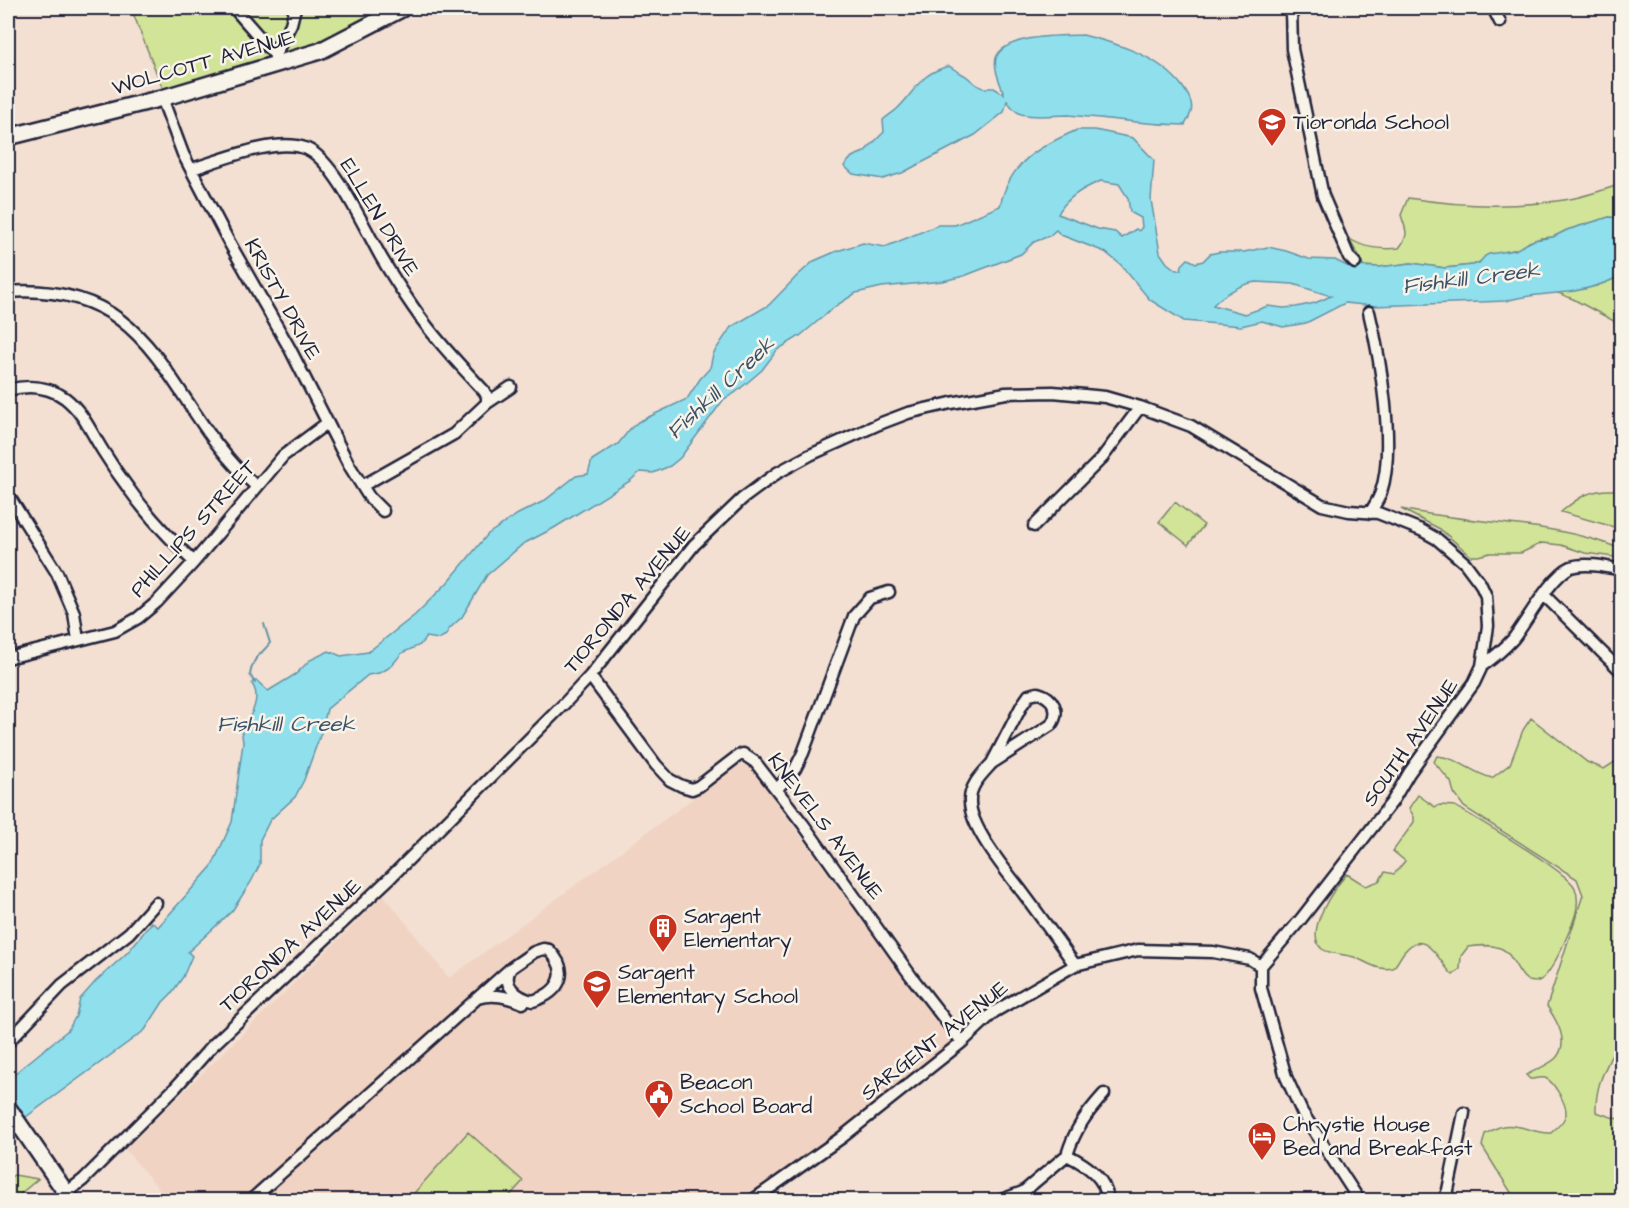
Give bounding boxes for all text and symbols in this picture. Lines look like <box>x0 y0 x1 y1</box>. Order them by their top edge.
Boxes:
street label: WOLCOTT AVENUE <box>109 22 298 102</box>
school or university icon: Tioronda School <box>1256 106 1288 148</box>
place label: Tioronda School <box>1293 108 1449 137</box>
street label: ELLEN DRIVE <box>333 153 427 282</box>
street label: KRISTY DRIVE <box>237 233 328 366</box>
water label: Fishkill Creek <box>1401 255 1542 302</box>
water label: Fishkill Creek <box>660 329 782 447</box>
street label: PHILLIPS STREET <box>124 452 264 604</box>
street label: TIORONDA AVENUE <box>557 519 698 679</box>
street label: SOUTH AVENUE <box>1356 672 1466 812</box>
water label: Fishkill Creek <box>217 709 356 740</box>
street label: KNEVELS AVENUE <box>761 747 891 906</box>
street label: TIORONDA AVENUE <box>213 871 368 1019</box>
place label: Sargent Elementary <box>684 902 792 957</box>
building icon: Sargent Elementary <box>647 912 679 954</box>
place label: Sargent Elementary School <box>618 958 798 1013</box>
school or university icon: Sargent Elementary School <box>581 968 613 1010</box>
street label: SARGENT AVENUE <box>854 973 1015 1107</box>
place label: Beacon School Board <box>680 1068 813 1121</box>
public building icon: Beacon School Board <box>643 1078 675 1120</box>
place label: Chrystie House Bed and Breakfast <box>1283 1110 1473 1163</box>
hotel icon: Chrystie House Bed and Breakfast <box>1246 1120 1278 1162</box>

